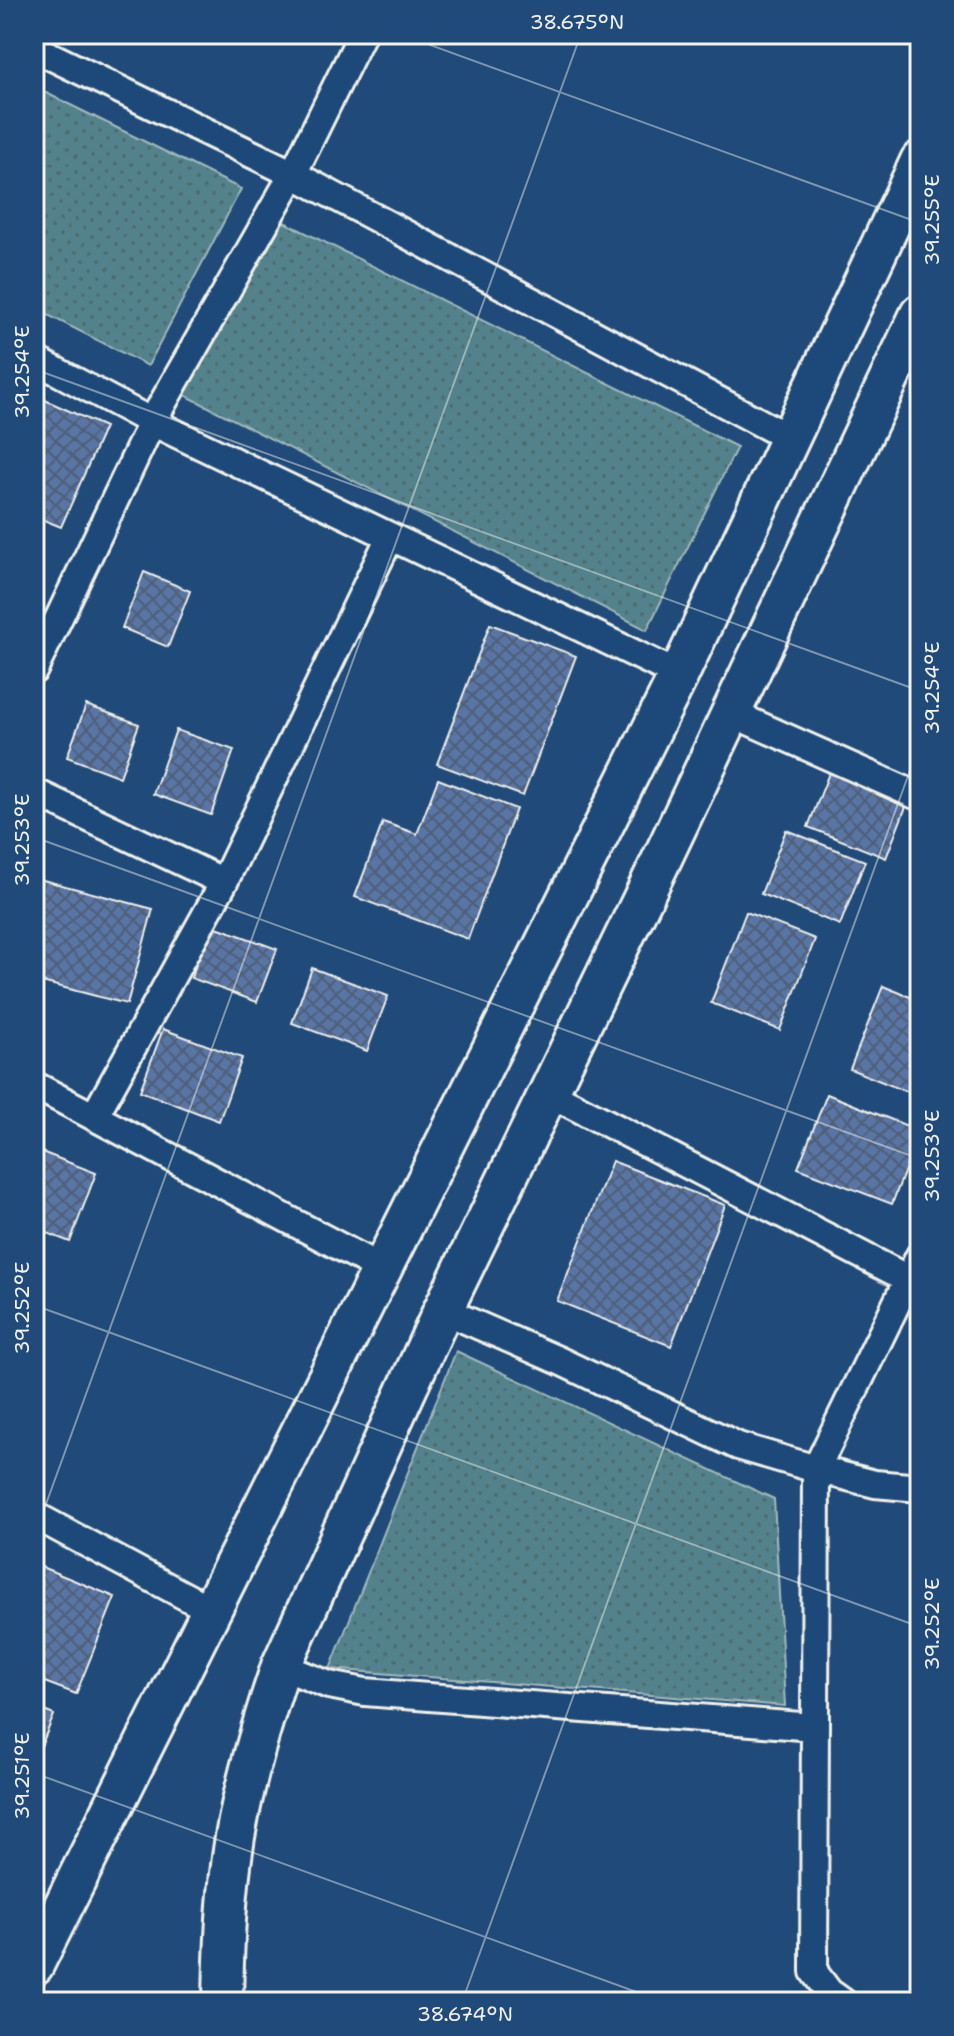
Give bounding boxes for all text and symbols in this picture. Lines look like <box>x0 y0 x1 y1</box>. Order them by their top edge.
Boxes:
text: 38.675°N <box>530 9 624 35</box>
text: 39.255°E <box>919 174 945 266</box>
text: 39.254°E <box>9 325 35 419</box>
text: 39.254°E <box>919 641 945 735</box>
text: 39.253°E <box>9 793 35 887</box>
text: 39.253°E <box>919 1109 945 1203</box>
text: 39.252°E <box>9 1262 35 1354</box>
text: 39.252°E <box>919 1578 945 1670</box>
text: 39.251°E <box>9 1732 35 1820</box>
text: 38.674°N <box>417 2001 513 2027</box>

